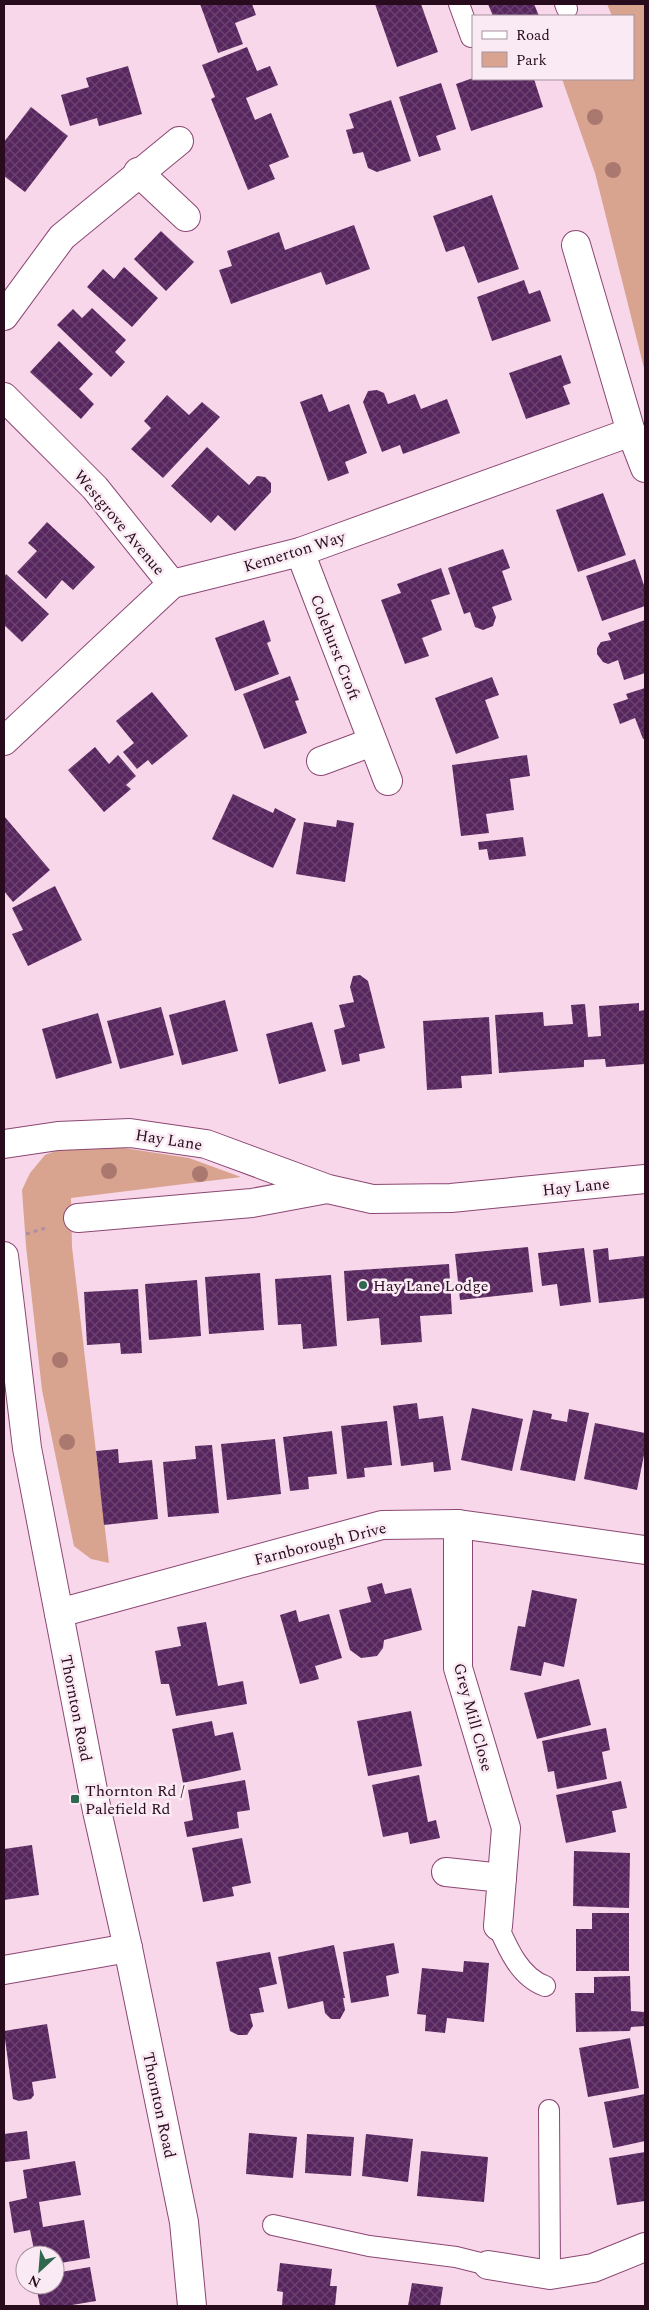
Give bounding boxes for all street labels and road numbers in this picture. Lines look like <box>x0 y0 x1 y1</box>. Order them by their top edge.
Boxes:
street label: Westgrove Avenue <box>68 465 171 581</box>
street label: Kemerton Way <box>240 525 349 579</box>
street label: Colehurst Croft <box>304 591 366 704</box>
street label: Hay Lane <box>134 1123 204 1157</box>
street label: Hay Lane <box>541 1172 611 1202</box>
street label: Farnborough Drive <box>252 1516 389 1572</box>
street label: Thornton Road <box>54 1653 98 1764</box>
street label: Grey Mill Close <box>447 1660 499 1774</box>
street label: Thornton Road <box>136 2050 182 2161</box>

